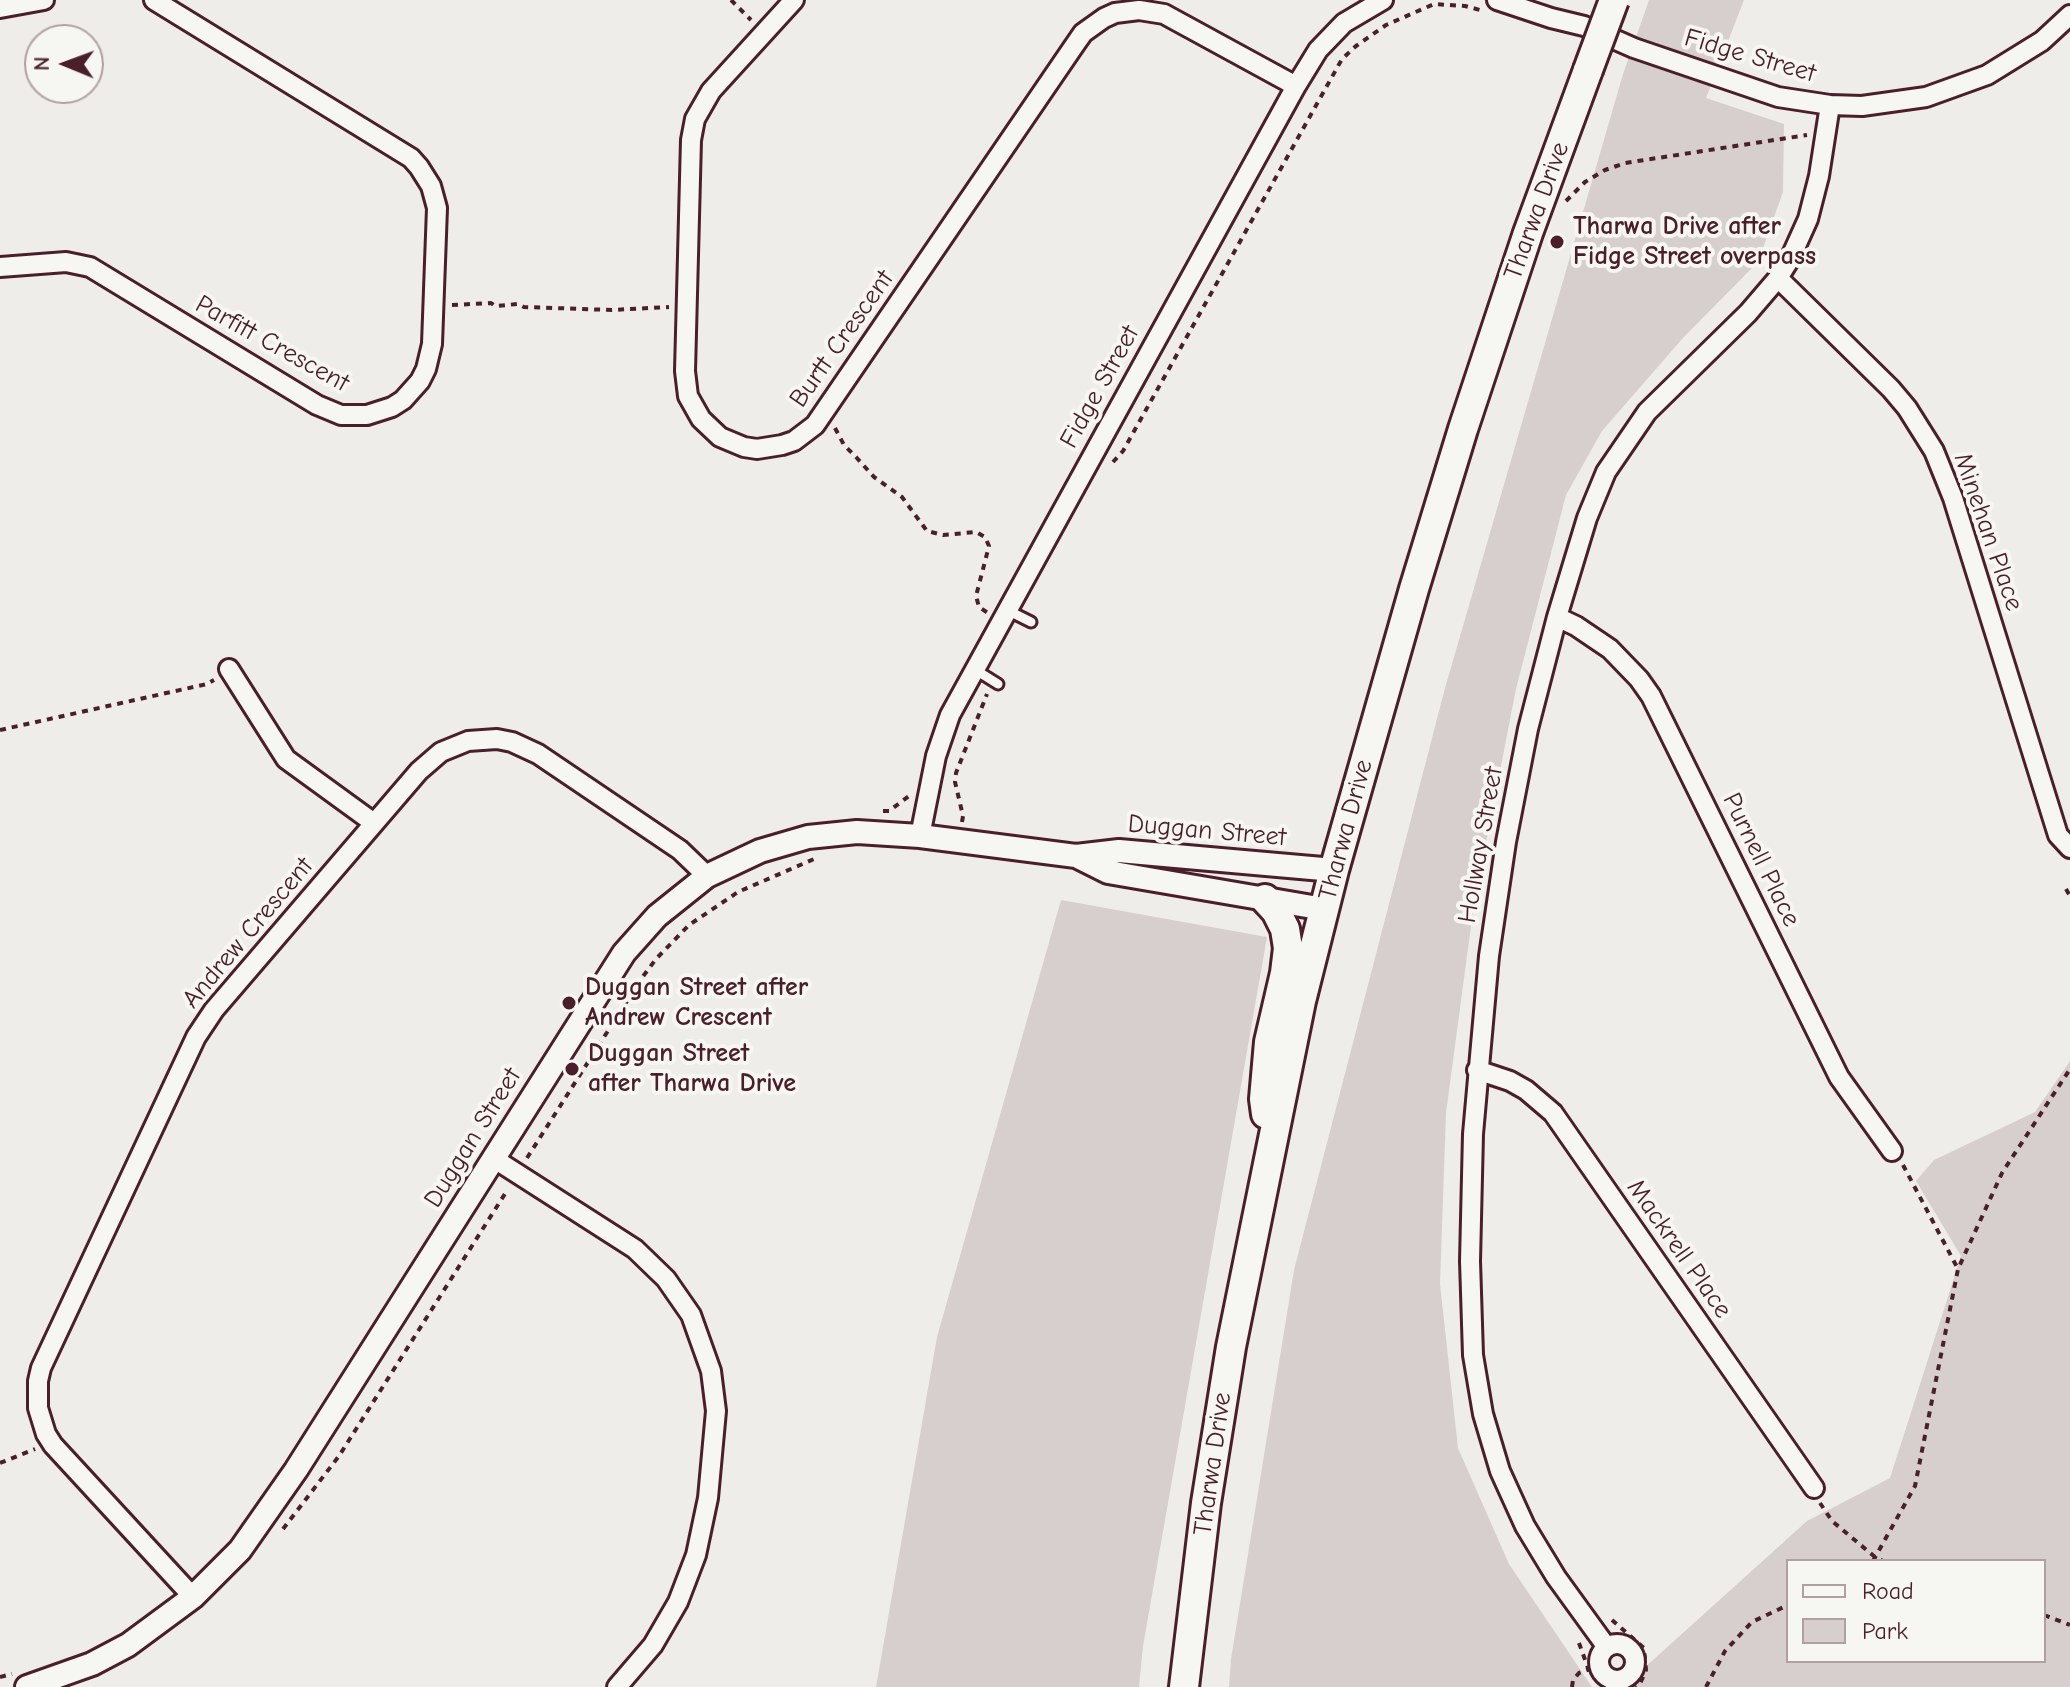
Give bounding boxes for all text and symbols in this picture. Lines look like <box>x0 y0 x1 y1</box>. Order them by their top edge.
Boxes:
street label: Fidge Street <box>1681 22 1819 90</box>
north arrow <box>24 24 104 104</box>
text: N <box>29 56 55 71</box>
street label: Tharwa Drive <box>1498 138 1576 284</box>
place label: Tharwa Drive after Fidge Street overpass <box>1573 211 1816 272</box>
marker: Tharwa Drive after Fidge Street overpass <box>1548 233 1566 251</box>
street label: Burtt Crescent <box>783 264 901 414</box>
street label: Parfitt Crescent <box>190 289 354 399</box>
street label: Fidge Street <box>1054 320 1146 454</box>
street label: Minehan Place <box>1946 449 2030 615</box>
street label: Tharwa Drive <box>1312 756 1380 904</box>
street label: Hollway Street <box>1452 765 1510 925</box>
street label: Purnell Place <box>1715 788 1807 932</box>
street label: Duggan Street <box>1127 809 1287 853</box>
street label: Andrew Crescent <box>176 851 320 1015</box>
place label: Duggan Street after Andrew Crescent <box>585 972 808 1034</box>
marker: Duggan Street after Andrew Crescent <box>560 994 578 1012</box>
place label: Duggan Street after Tharwa Drive <box>588 1038 796 1100</box>
marker: Duggan Street after Tharwa Drive <box>563 1060 581 1078</box>
street label: Duggan Street <box>418 1062 528 1214</box>
street label: Mackrell Place <box>1620 1174 1738 1324</box>
street label: Tharwa Drive <box>1188 1390 1238 1538</box>
legend <box>1786 1559 2046 1663</box>
text: Road <box>1862 1577 1914 1605</box>
text: Park <box>1862 1617 1908 1645</box>

